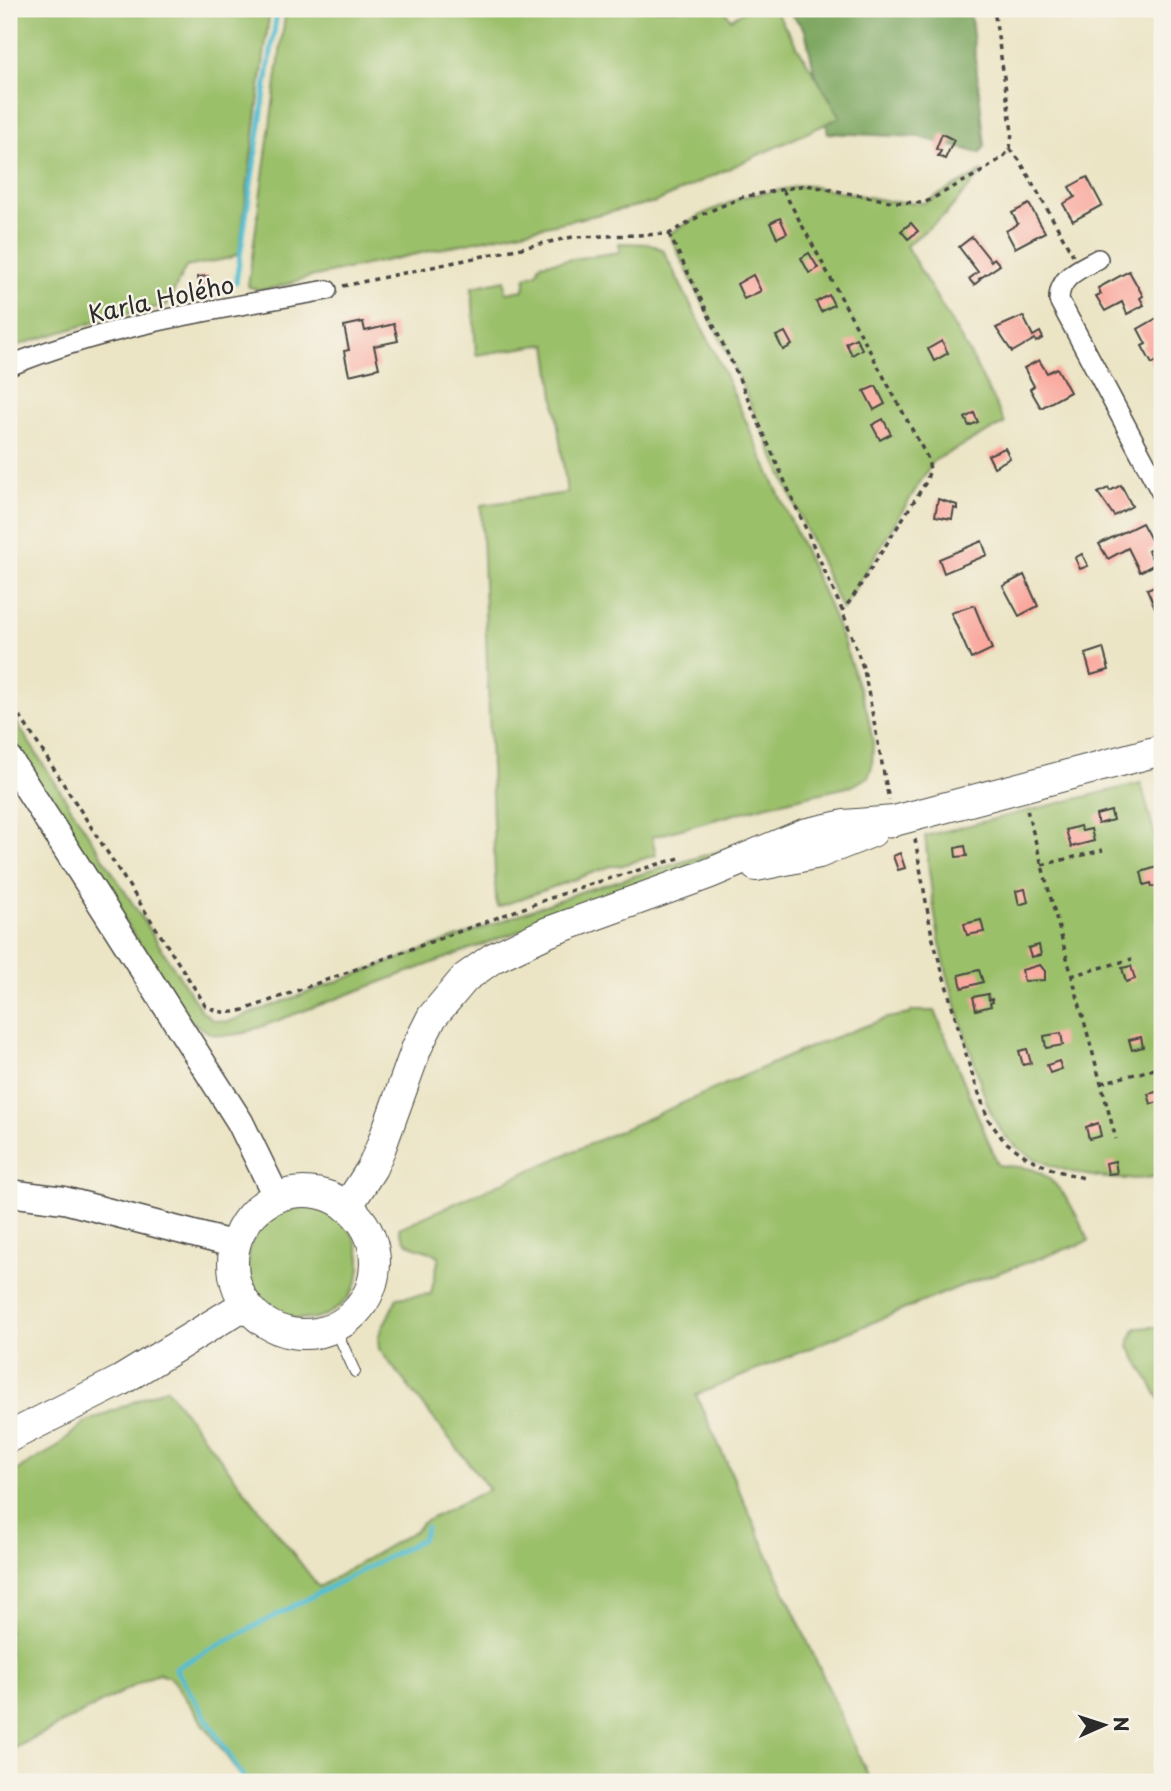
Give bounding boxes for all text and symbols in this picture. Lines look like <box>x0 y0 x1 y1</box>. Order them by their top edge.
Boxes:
street label: Karla Holého <box>85 265 237 331</box>
north arrow <box>1070 1690 1140 1760</box>
text: N <box>1108 1716 1136 1732</box>

